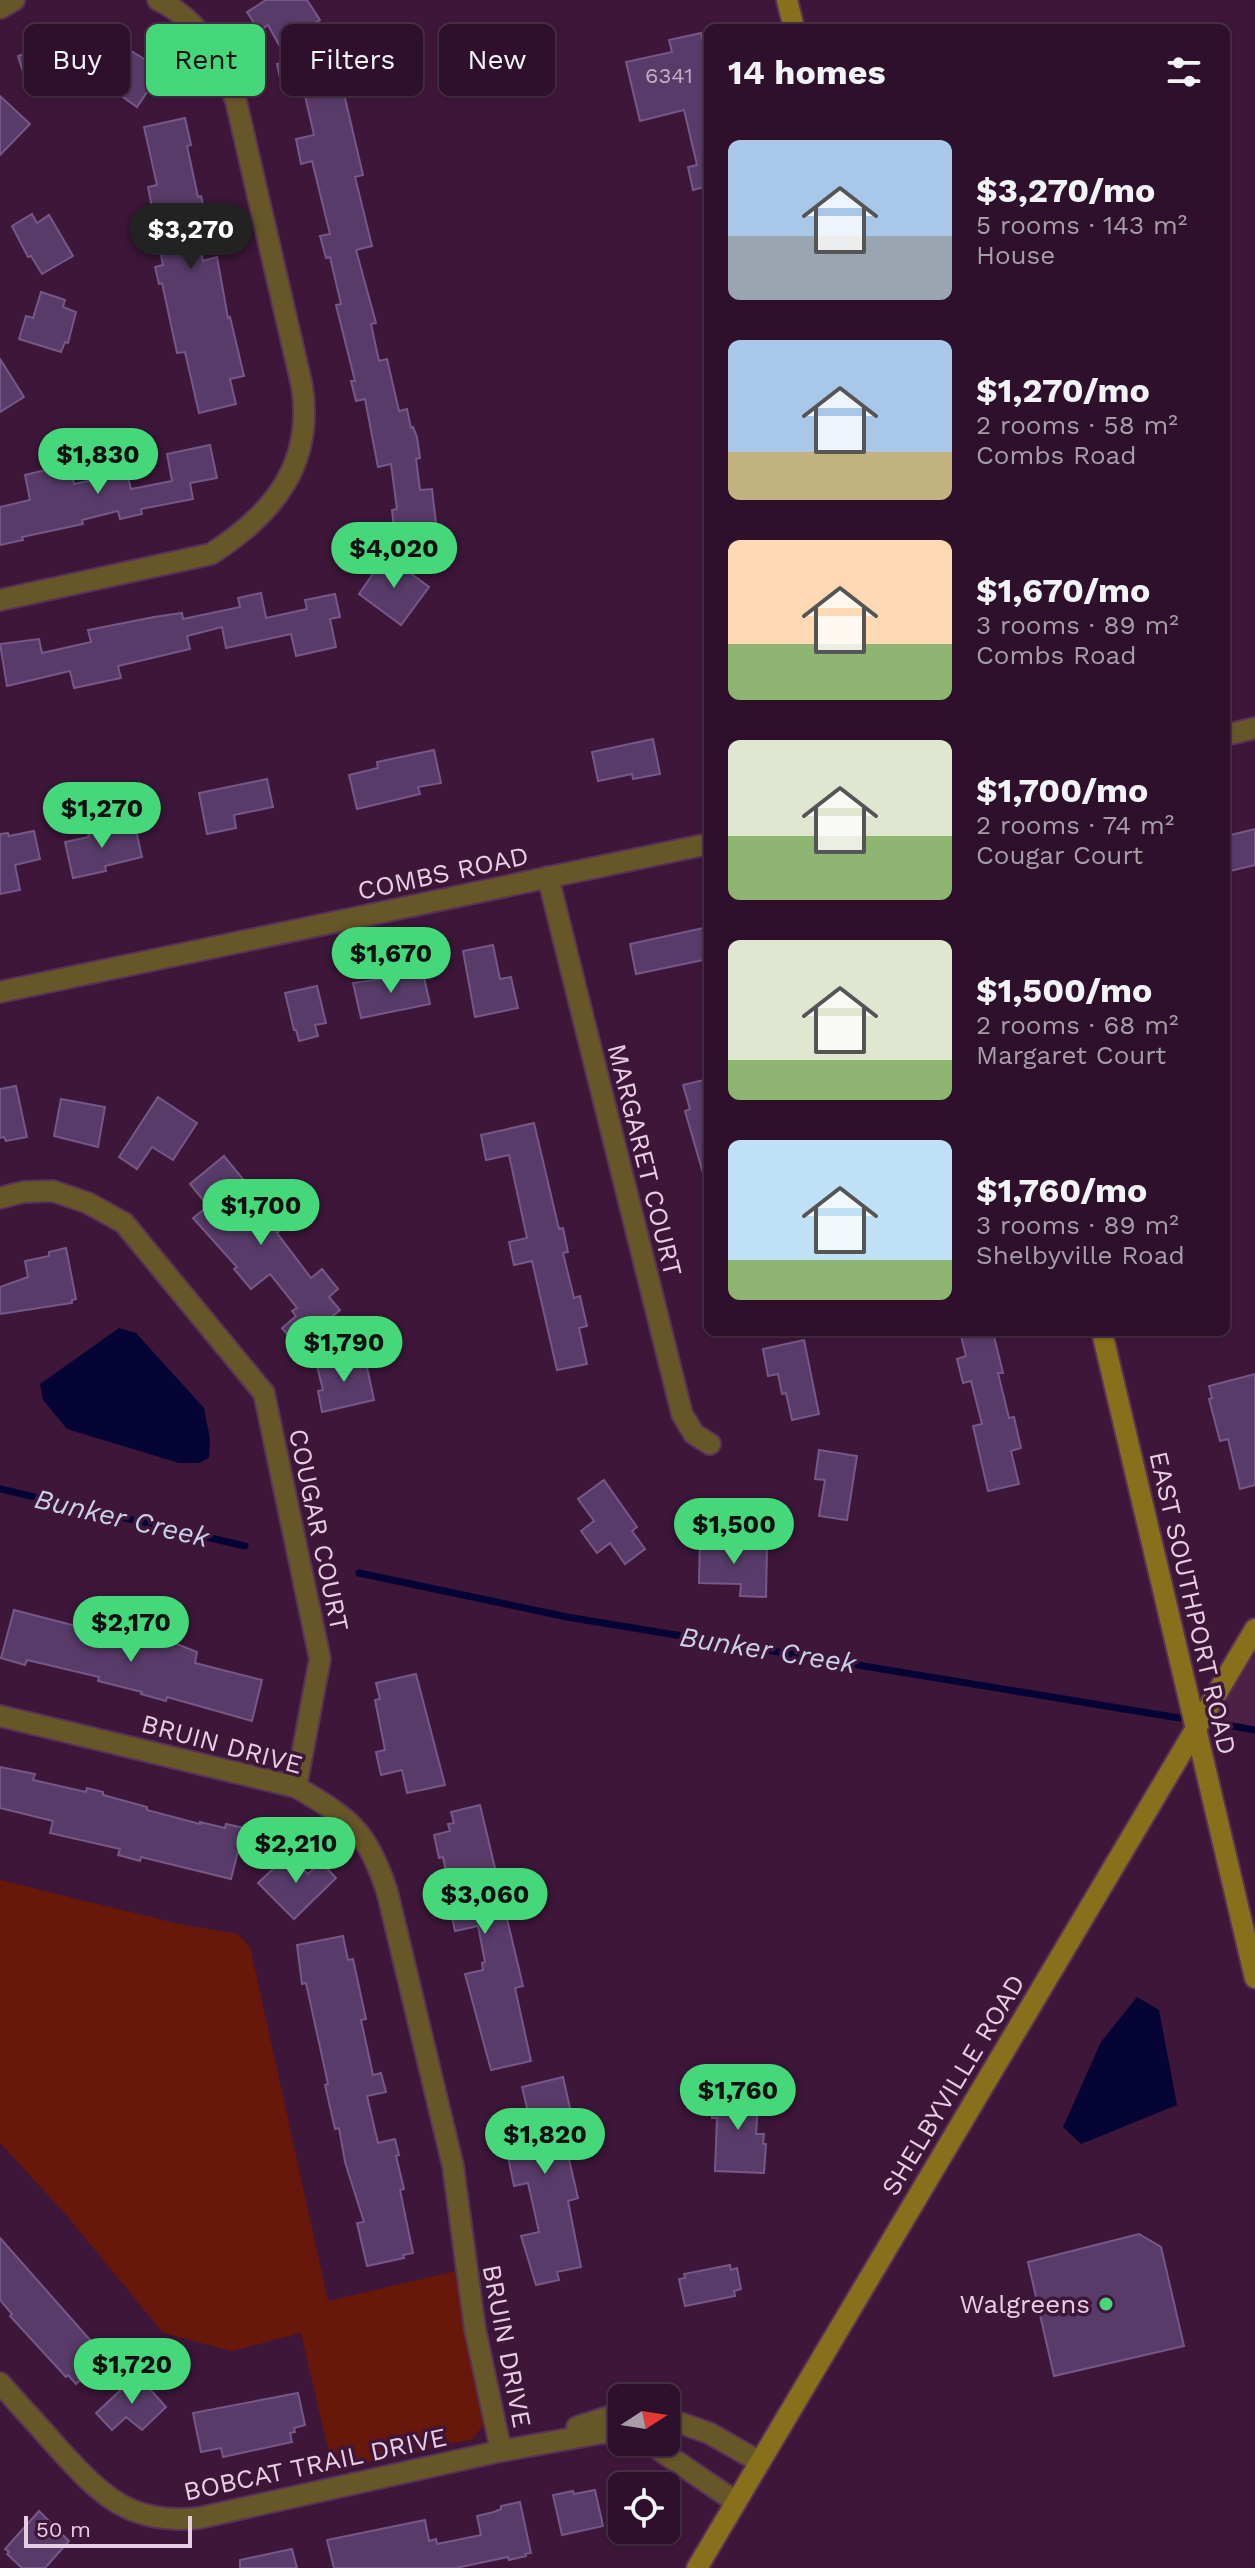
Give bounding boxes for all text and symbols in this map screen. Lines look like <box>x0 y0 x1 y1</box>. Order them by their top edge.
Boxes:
chip: Buy <box>24 24 130 96</box>
chip: Rent <box>146 24 265 96</box>
chip: Filters <box>281 24 423 96</box>
chip: New <box>439 24 555 96</box>
icon: filters <box>1162 50 1206 94</box>
text: 14 homes <box>728 52 886 92</box>
house number: 6341 <box>645 63 693 88</box>
text: $3,270/mo <box>976 170 1155 210</box>
icon: home <box>792 172 888 268</box>
pin: $3,270 <box>126 203 256 271</box>
text: 5 rooms · 143 m² <box>976 210 1187 240</box>
text: $3,270 <box>148 214 234 244</box>
text: House <box>976 240 1055 270</box>
text: $1,270/mo <box>976 370 1150 410</box>
icon: home <box>792 372 888 468</box>
text: 2 rooms · 58 m² <box>976 410 1178 440</box>
pin: $1,830 <box>33 428 163 496</box>
text: $1,830 <box>56 439 140 469</box>
text: Combs Road <box>976 440 1137 470</box>
pin: $4,020 <box>329 522 459 590</box>
text: $4,020 <box>349 533 439 563</box>
text: $1,670/mo <box>976 570 1150 610</box>
icon: home <box>792 572 888 668</box>
text: 3 rooms · 89 m² <box>976 610 1179 640</box>
text: Combs Road <box>976 640 1137 670</box>
text: $1,700/mo <box>976 770 1148 810</box>
icon: home <box>792 772 888 868</box>
pin: $1,270 <box>37 782 167 850</box>
text: $1,270 <box>61 793 143 823</box>
text: 2 rooms · 74 m² <box>976 810 1174 840</box>
street label: COMBS ROAD <box>355 840 531 906</box>
text: Cougar Court <box>976 840 1143 870</box>
pin: $1,670 <box>326 927 456 995</box>
text: $1,670 <box>350 938 432 968</box>
text: $1,500/mo <box>976 970 1152 1010</box>
icon: home <box>792 972 888 1068</box>
text: 2 rooms · 68 m² <box>976 1010 1178 1040</box>
text: Margaret Court <box>976 1040 1166 1070</box>
street label: MARGARET COURT <box>602 1041 688 1279</box>
text: $1,760/mo <box>976 1170 1147 1210</box>
icon: home <box>792 1172 888 1268</box>
pin: $1,700 <box>196 1179 326 1247</box>
text: $1,700 <box>220 1190 302 1220</box>
text: 3 rooms · 89 m² <box>976 1210 1179 1240</box>
text: Shelbyville Road <box>976 1240 1185 1270</box>
pin: $1,790 <box>279 1316 409 1384</box>
text: $1,790 <box>303 1327 385 1357</box>
street label: COUGAR COURT <box>283 1426 355 1634</box>
street label: EAST SOUTHPORT ROAD <box>1143 1448 1243 1758</box>
water label: Bunker Creek <box>31 1482 213 1554</box>
pin: $1,500 <box>669 1498 799 1566</box>
text: $1,500 <box>692 1509 776 1539</box>
pin: $2,170 <box>66 1596 196 1664</box>
text: $2,170 <box>91 1607 171 1637</box>
water label: Bunker Creek <box>677 1620 859 1680</box>
street label: BRUIN DRIVE <box>138 1708 306 1780</box>
pin: $2,210 <box>231 1817 361 1885</box>
text: $2,210 <box>254 1828 338 1858</box>
pin: $3,060 <box>420 1868 550 1936</box>
text: $3,060 <box>441 1879 529 1909</box>
street label: SHELBYVILLE ROAD <box>875 1969 1031 2201</box>
pin: $1,760 <box>673 2064 803 2132</box>
text: $1,760 <box>698 2075 778 2105</box>
pin: $1,820 <box>480 2108 610 2176</box>
text: $1,820 <box>503 2119 587 2149</box>
street label: BRUIN DRIVE <box>476 2262 538 2430</box>
place label: Walgreens <box>960 2289 1090 2319</box>
marker: Walgreens <box>1097 2295 1115 2313</box>
pin: $1,720 <box>67 2338 197 2406</box>
text: $1,720 <box>92 2349 172 2379</box>
north arrow <box>608 2384 680 2456</box>
map controls <box>608 2384 680 2544</box>
street label: BOBCAT TRAIL DRIVE <box>181 2421 449 2507</box>
button: locate <box>608 2472 680 2544</box>
scale bar <box>24 2512 192 2548</box>
text: 50 m <box>36 2517 91 2542</box>

